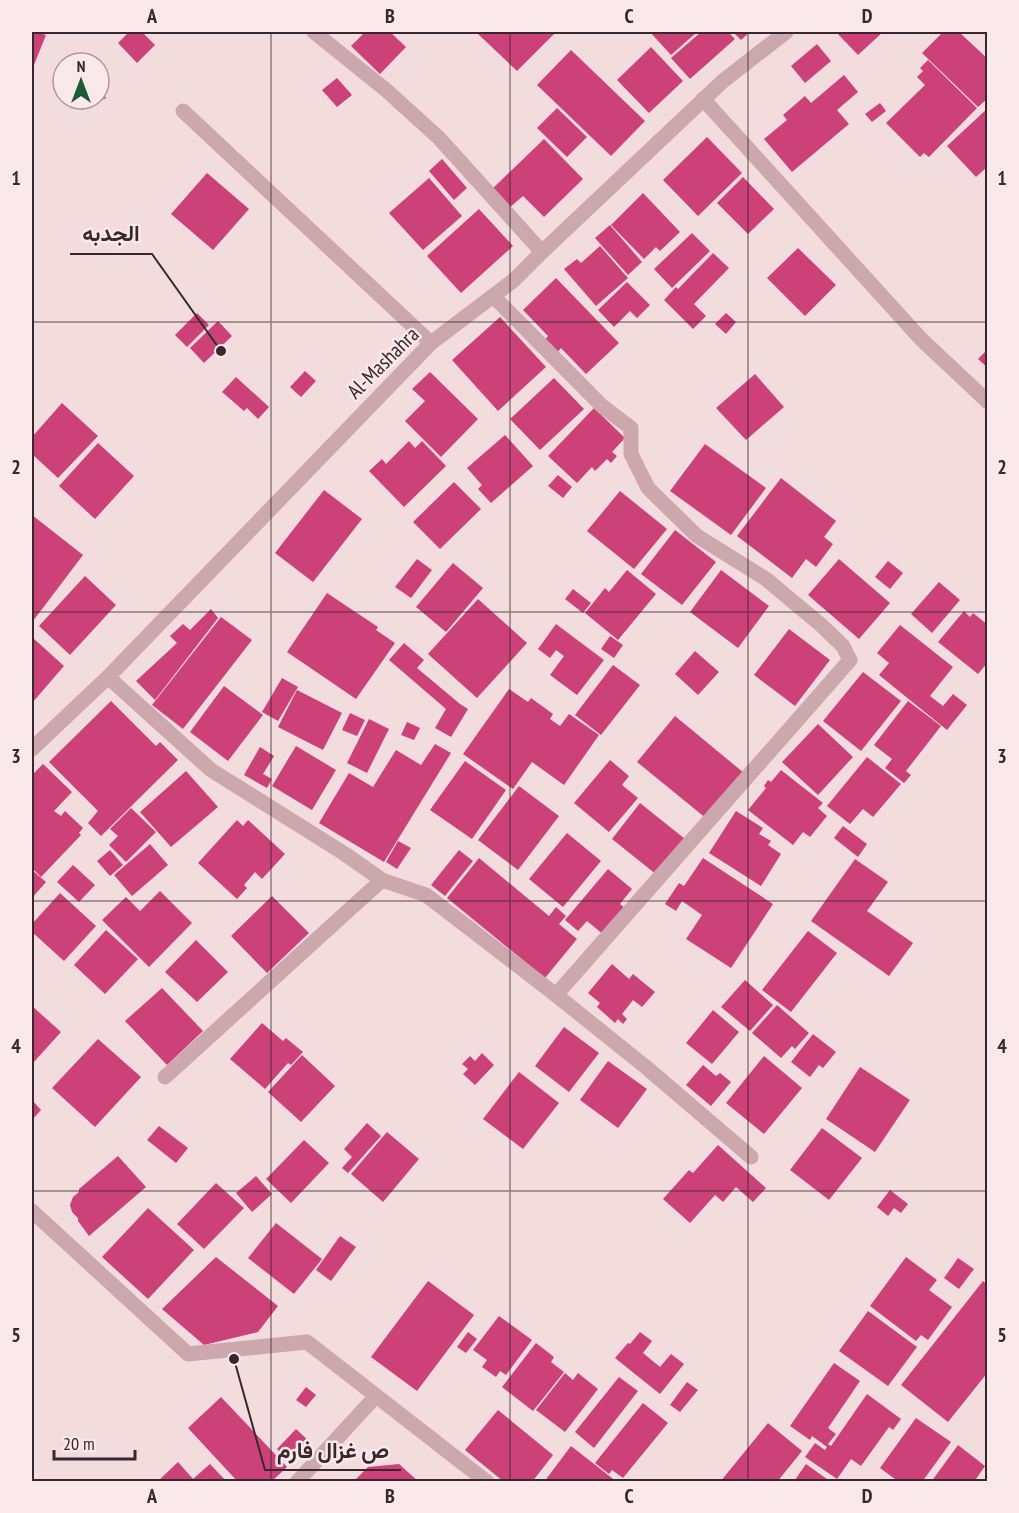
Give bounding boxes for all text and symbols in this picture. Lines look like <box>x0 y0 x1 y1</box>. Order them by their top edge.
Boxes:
text: A <box>146 3 158 29</box>
text: B <box>385 3 395 29</box>
text: C <box>624 3 634 29</box>
text: D <box>862 3 873 29</box>
north arrow <box>51 51 111 111</box>
text: N <box>77 56 85 76</box>
text: 1 <box>11 165 21 191</box>
text: 1 <box>997 165 1007 191</box>
callout: الجدبه <box>70 214 152 254</box>
text: الجدبه <box>82 219 140 247</box>
street label: Al-Mashahra <box>341 321 424 404</box>
text: 2 <box>11 454 21 480</box>
text: 2 <box>997 454 1007 480</box>
text: 3 <box>11 743 21 769</box>
text: 3 <box>997 743 1007 769</box>
text: 4 <box>11 1033 21 1059</box>
text: 4 <box>997 1033 1007 1059</box>
text: 5 <box>11 1322 21 1348</box>
text: 5 <box>997 1322 1007 1348</box>
scale bar <box>54 1423 135 1461</box>
callout: ص غزال فارم <box>265 1430 401 1470</box>
text: 20 m <box>63 1432 95 1455</box>
text: ص غزال فارم <box>277 1436 389 1465</box>
text: A <box>146 1483 158 1509</box>
text: B <box>385 1483 395 1509</box>
text: C <box>624 1483 634 1509</box>
text: D <box>862 1483 873 1509</box>

